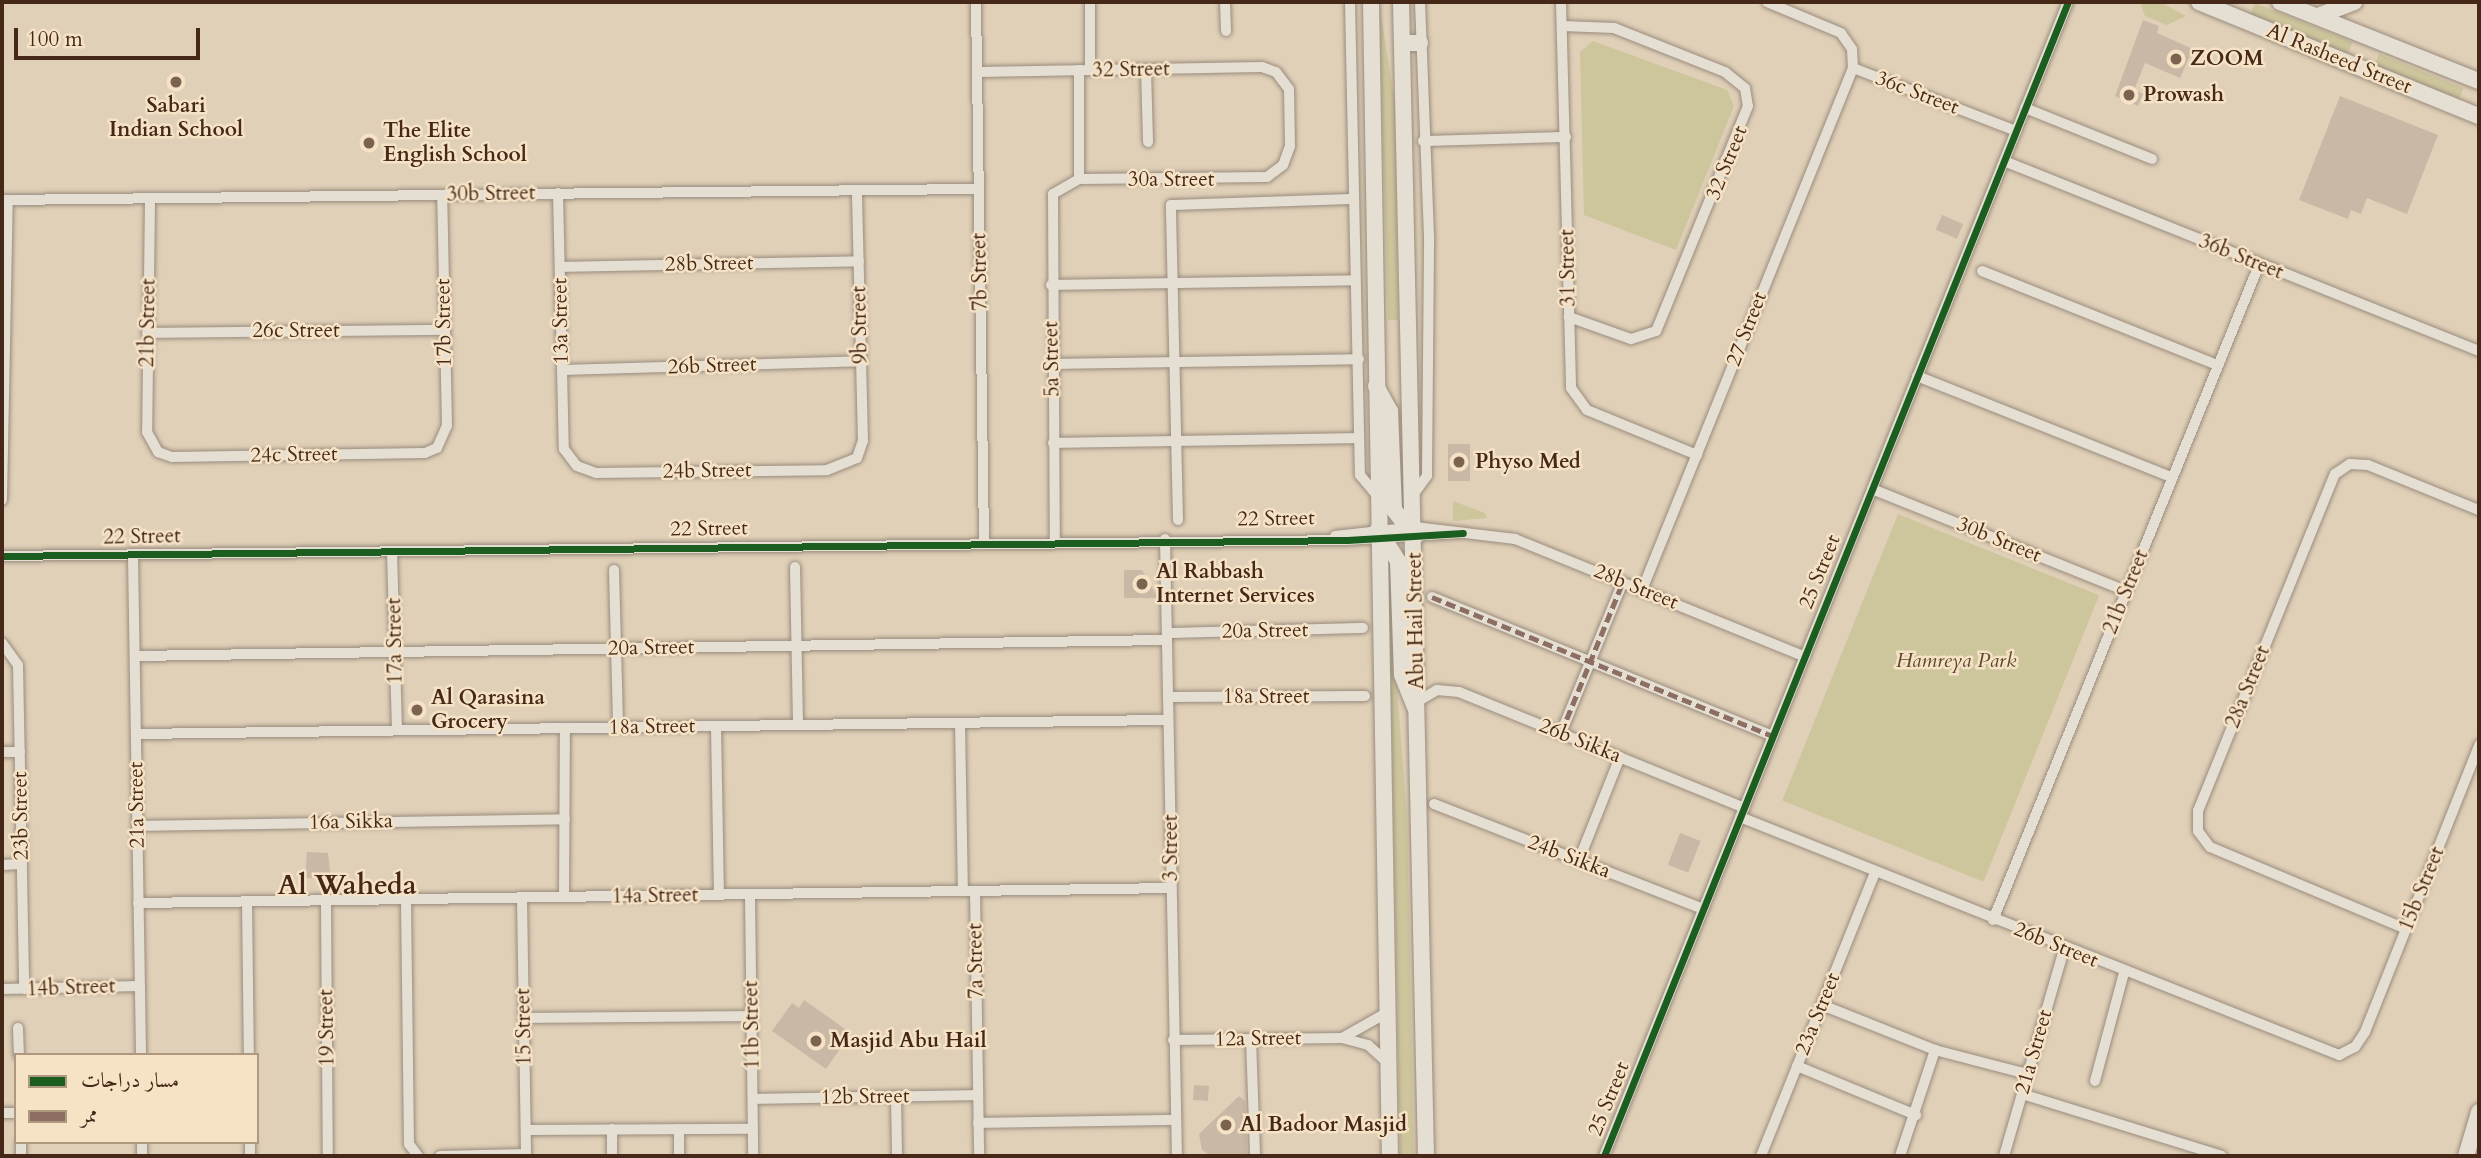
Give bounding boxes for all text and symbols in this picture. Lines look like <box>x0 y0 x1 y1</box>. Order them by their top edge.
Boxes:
scale bar <box>18 14 203 58</box>
street label: Al Rasheed Street <box>2263 18 2415 100</box>
text: 100 m <box>27 25 83 54</box>
place label: ZOOM <box>2190 46 2264 72</box>
marker: ZOOM <box>2168 51 2184 67</box>
street label: 32 Street <box>1092 57 1170 83</box>
street label: 36c Street <box>1872 66 1962 120</box>
marker: Sabari Indian School <box>168 74 184 90</box>
place label: Prowash <box>2143 82 2224 108</box>
marker: Prowash <box>2121 87 2137 103</box>
place label: Sabari Indian School <box>109 93 243 143</box>
place label: The Elite English School <box>383 118 527 168</box>
street label: 32 Street <box>1701 122 1753 204</box>
marker: The Elite English School <box>361 135 377 151</box>
street label: 30a Street <box>1128 167 1214 193</box>
street label: 30b Street <box>446 181 536 207</box>
street label: 31 Street <box>1555 229 1581 307</box>
street label: 36b Street <box>2195 229 2287 285</box>
street label: 7b Street <box>967 233 993 311</box>
street label: 28b Street <box>664 251 754 277</box>
street label: 13a Street <box>548 277 574 365</box>
street label: 21b Street <box>135 278 161 368</box>
street label: 17b Street <box>431 278 457 368</box>
street label: 9b Street <box>847 286 873 364</box>
street label: 27 Street <box>1721 288 1773 370</box>
street label: 26c Street <box>252 318 340 344</box>
street label: 5a Street <box>1039 321 1065 397</box>
street label: 26b Street <box>667 352 757 380</box>
street label: 24c Street <box>250 442 338 468</box>
place label: Physo Med <box>1475 449 1581 475</box>
marker: Physo Med <box>1449 452 1469 472</box>
street label: 24b Street <box>662 458 752 484</box>
street label: 22 Street <box>1237 506 1315 532</box>
street label: 30b Street <box>1953 512 2045 568</box>
street label: 22 Street <box>670 516 748 542</box>
street label: 22 Street <box>103 524 181 550</box>
street label: 25 Street <box>1794 531 1846 613</box>
street label: 21b Street <box>2098 546 2154 638</box>
street label: Abu Hail Street <box>1402 552 1430 690</box>
place label: Al Rabbash Internet Services <box>1156 559 1315 609</box>
street label: 28b Street <box>1590 559 1682 615</box>
marker: Al Rabbash Internet Services <box>1134 576 1150 592</box>
street label: 17a Street <box>382 597 408 685</box>
street label: 20a Street <box>1221 618 1309 644</box>
street label: 20a Street <box>607 635 695 661</box>
street label: 28a Street <box>2220 642 2276 732</box>
park label: Hamreya Park <box>1896 648 2016 674</box>
street label: 18a Street <box>1223 684 1309 710</box>
place label: Al Qarasina Grocery <box>431 685 545 735</box>
marker: Al Qarasina Grocery <box>409 702 425 718</box>
street label: 26b Sikka <box>1535 713 1625 769</box>
street label: 18a Street <box>608 714 696 740</box>
street label: 21a Street <box>124 761 150 849</box>
street label: 23b Street <box>8 771 34 861</box>
street label: 16a Sikka <box>309 809 393 835</box>
street label: 3 Street <box>1158 815 1184 881</box>
street label: 24b Sikka <box>1524 830 1614 884</box>
street label: 15b Street <box>2394 843 2450 935</box>
district label: Al Waheda <box>277 868 417 902</box>
street label: 14a Street <box>611 883 699 909</box>
street label: 26b Street <box>2010 917 2102 973</box>
street label: 7a Street <box>963 923 989 999</box>
street label: 23a Street <box>1790 969 1846 1059</box>
street label: 14b Street <box>26 974 116 1002</box>
street label: 11b Street <box>739 980 765 1070</box>
street label: 15 Street <box>511 988 537 1066</box>
street label: 19 Street <box>314 989 340 1067</box>
street label: 21a Street <box>2010 1007 2058 1097</box>
street label: 12a Street <box>1214 1026 1302 1052</box>
place label: Masjid Abu Hail <box>830 1028 987 1054</box>
marker: Masjid Abu Hail <box>808 1033 824 1049</box>
legend <box>14 1053 259 1144</box>
street label: 25 Street <box>1583 1058 1635 1140</box>
text: مسار دراجات <box>81 1066 179 1095</box>
street label: 12b Street <box>820 1084 910 1110</box>
text: ممر <box>81 1101 98 1130</box>
place label: Al Badoor Masjid <box>1240 1112 1407 1138</box>
marker: Al Badoor Masjid <box>1218 1117 1234 1133</box>

